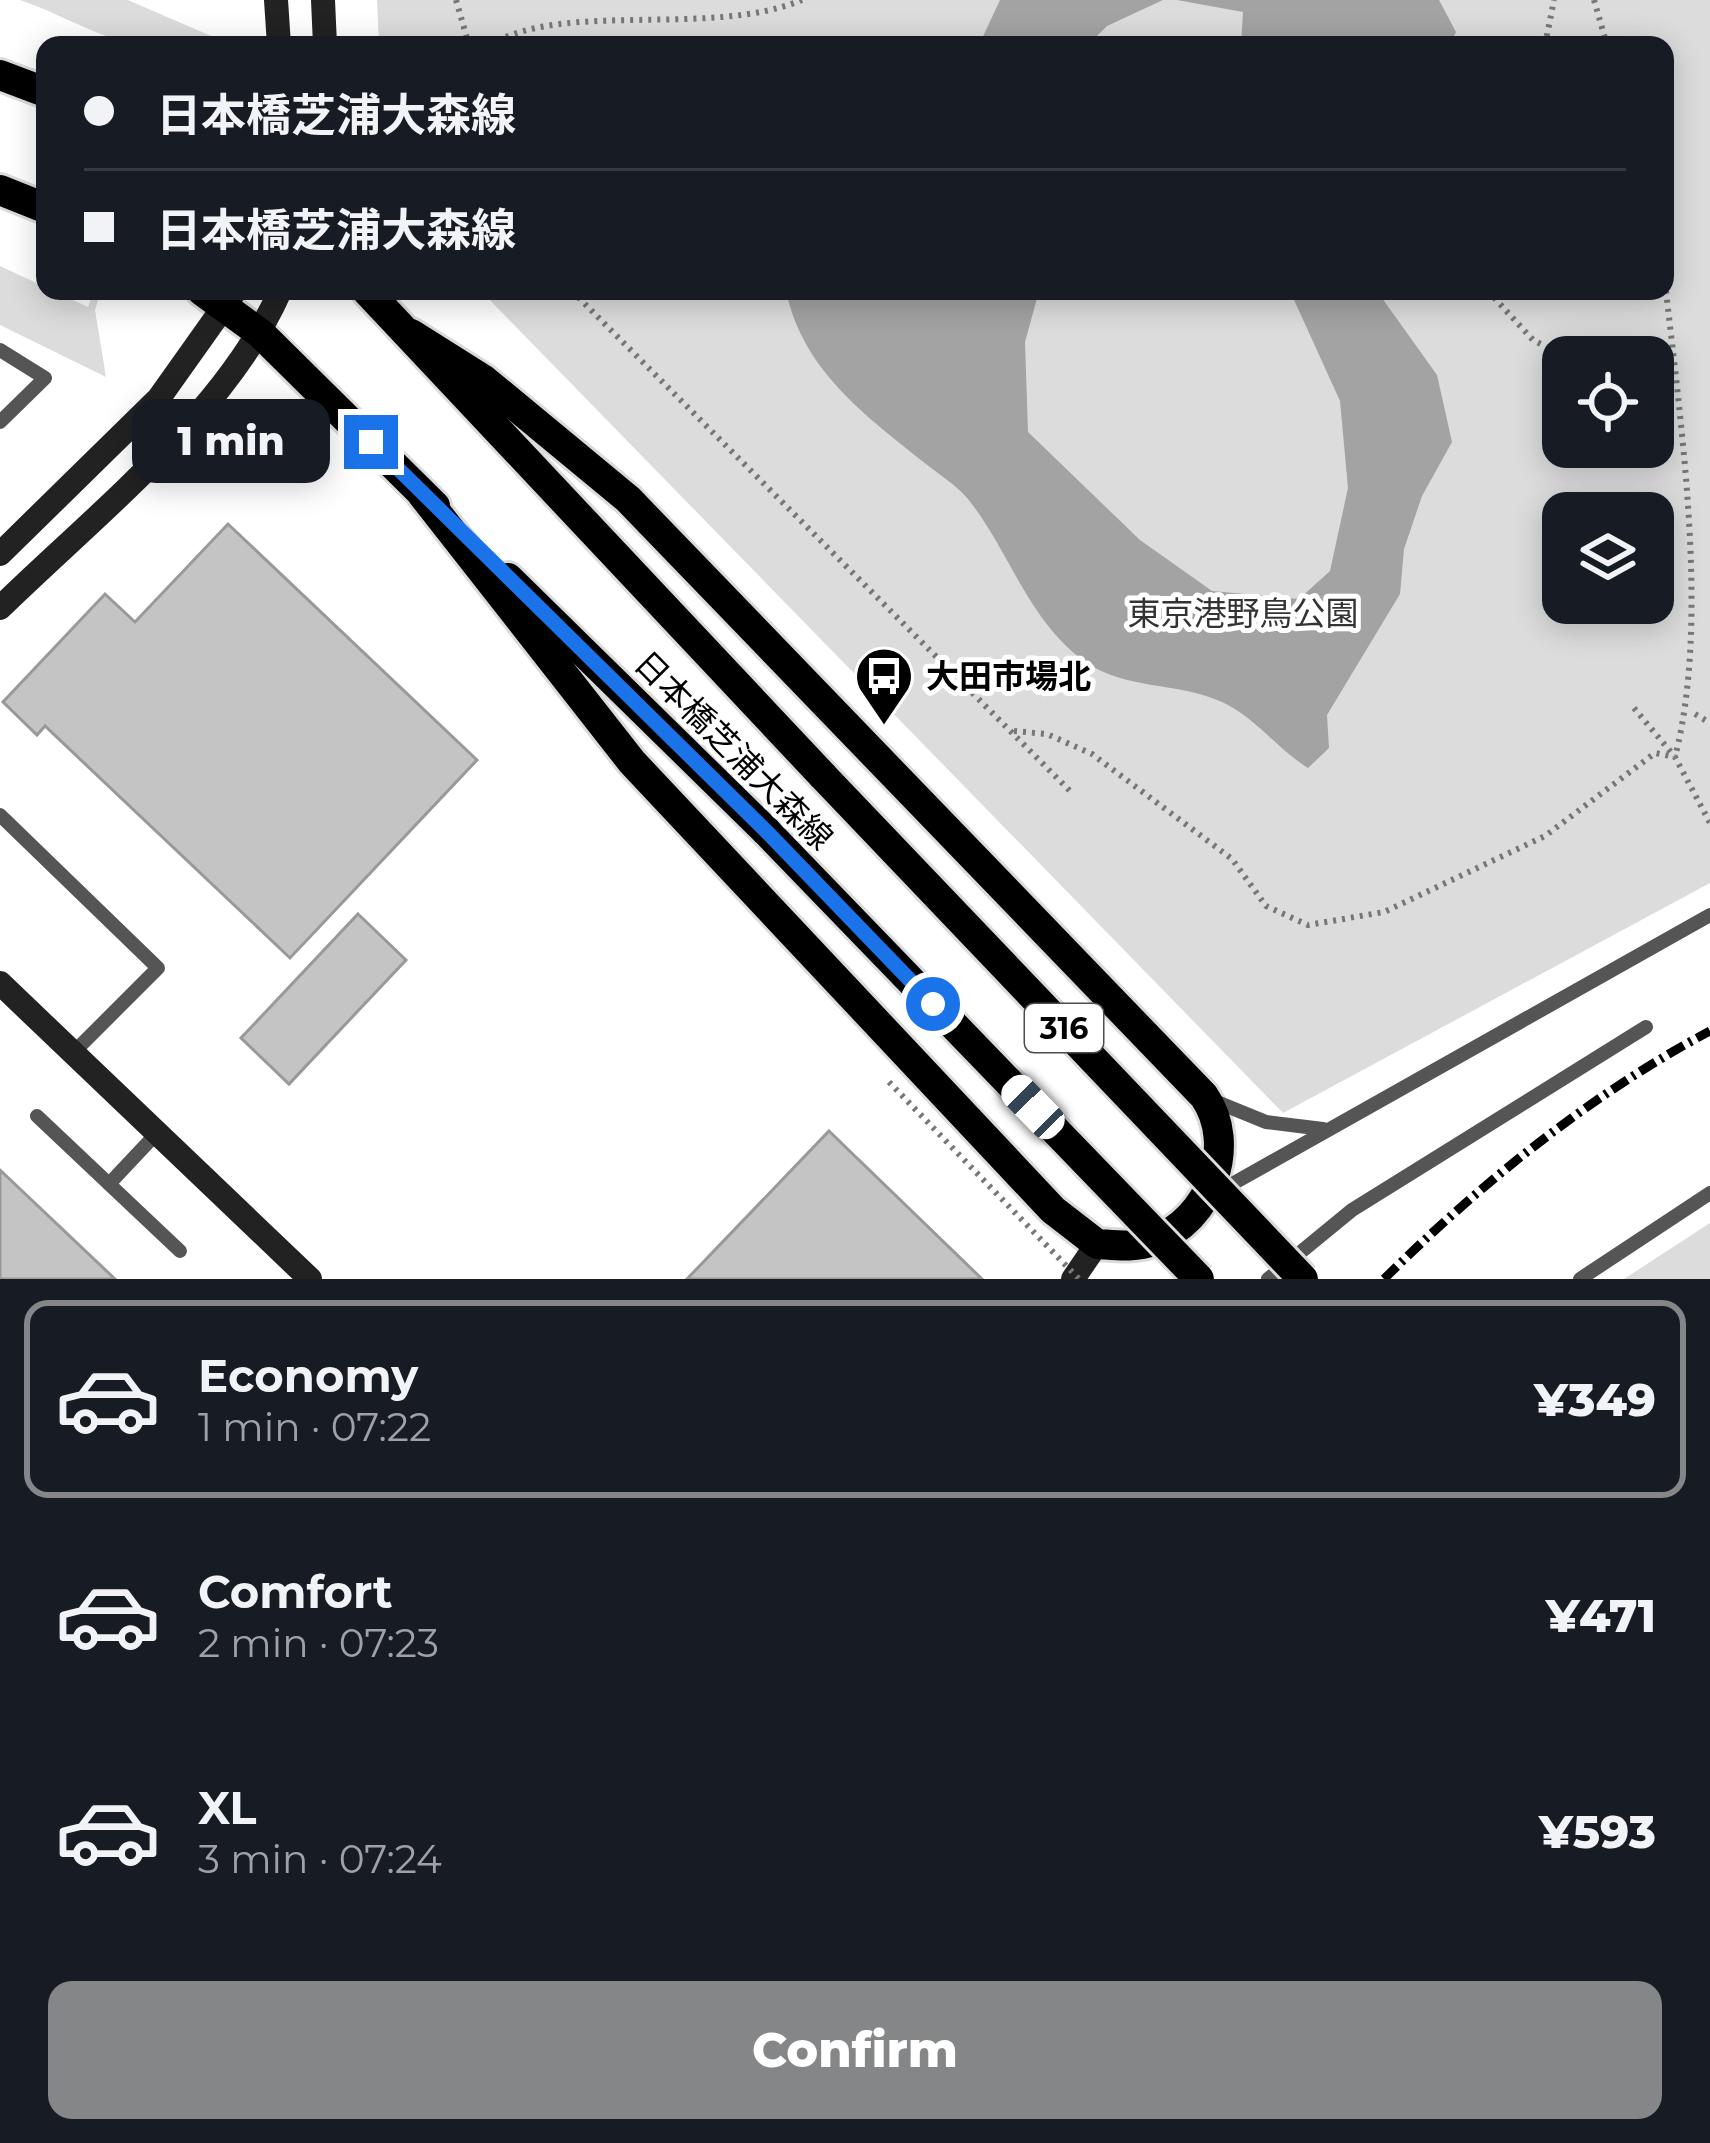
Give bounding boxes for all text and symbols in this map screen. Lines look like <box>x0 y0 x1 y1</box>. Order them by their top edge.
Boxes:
text: 日本橋芝浦大森線 <box>156 87 516 142</box>
text: 日本橋芝浦大森線 <box>156 202 516 257</box>
map controls <box>1542 336 1674 624</box>
button: locate <box>1542 336 1674 468</box>
callout: 1 min <box>131 400 329 484</box>
route end <box>344 415 398 469</box>
text: 1 min <box>177 417 285 465</box>
button: layers <box>1542 492 1674 624</box>
park label: 東京港野鳥公園 <box>1128 593 1359 633</box>
street label: 日本橋芝浦大森線 <box>627 643 841 857</box>
bus stop icon: 大田市場北 <box>853 645 915 727</box>
place label: 大田市場北 <box>926 656 1091 696</box>
route start <box>906 977 960 1031</box>
road number: 316 <box>1025 1004 1103 1052</box>
car <box>995 1069 1071 1145</box>
icon: car <box>54 1345 162 1453</box>
text: Economy <box>198 1348 418 1403</box>
text: ¥349 <box>1534 1372 1656 1427</box>
text: 1 min · 07:22 <box>198 1403 431 1451</box>
icon: car <box>54 1561 162 1669</box>
text: Comfort <box>198 1564 393 1619</box>
text: ¥471 <box>1546 1588 1656 1643</box>
text: 2 min · 07:23 <box>198 1619 439 1667</box>
icon: car <box>54 1777 162 1885</box>
text: XL <box>198 1780 256 1835</box>
text: ¥593 <box>1539 1804 1656 1859</box>
text: 3 min · 07:24 <box>198 1835 442 1883</box>
button: Confirm <box>48 1981 1662 2119</box>

